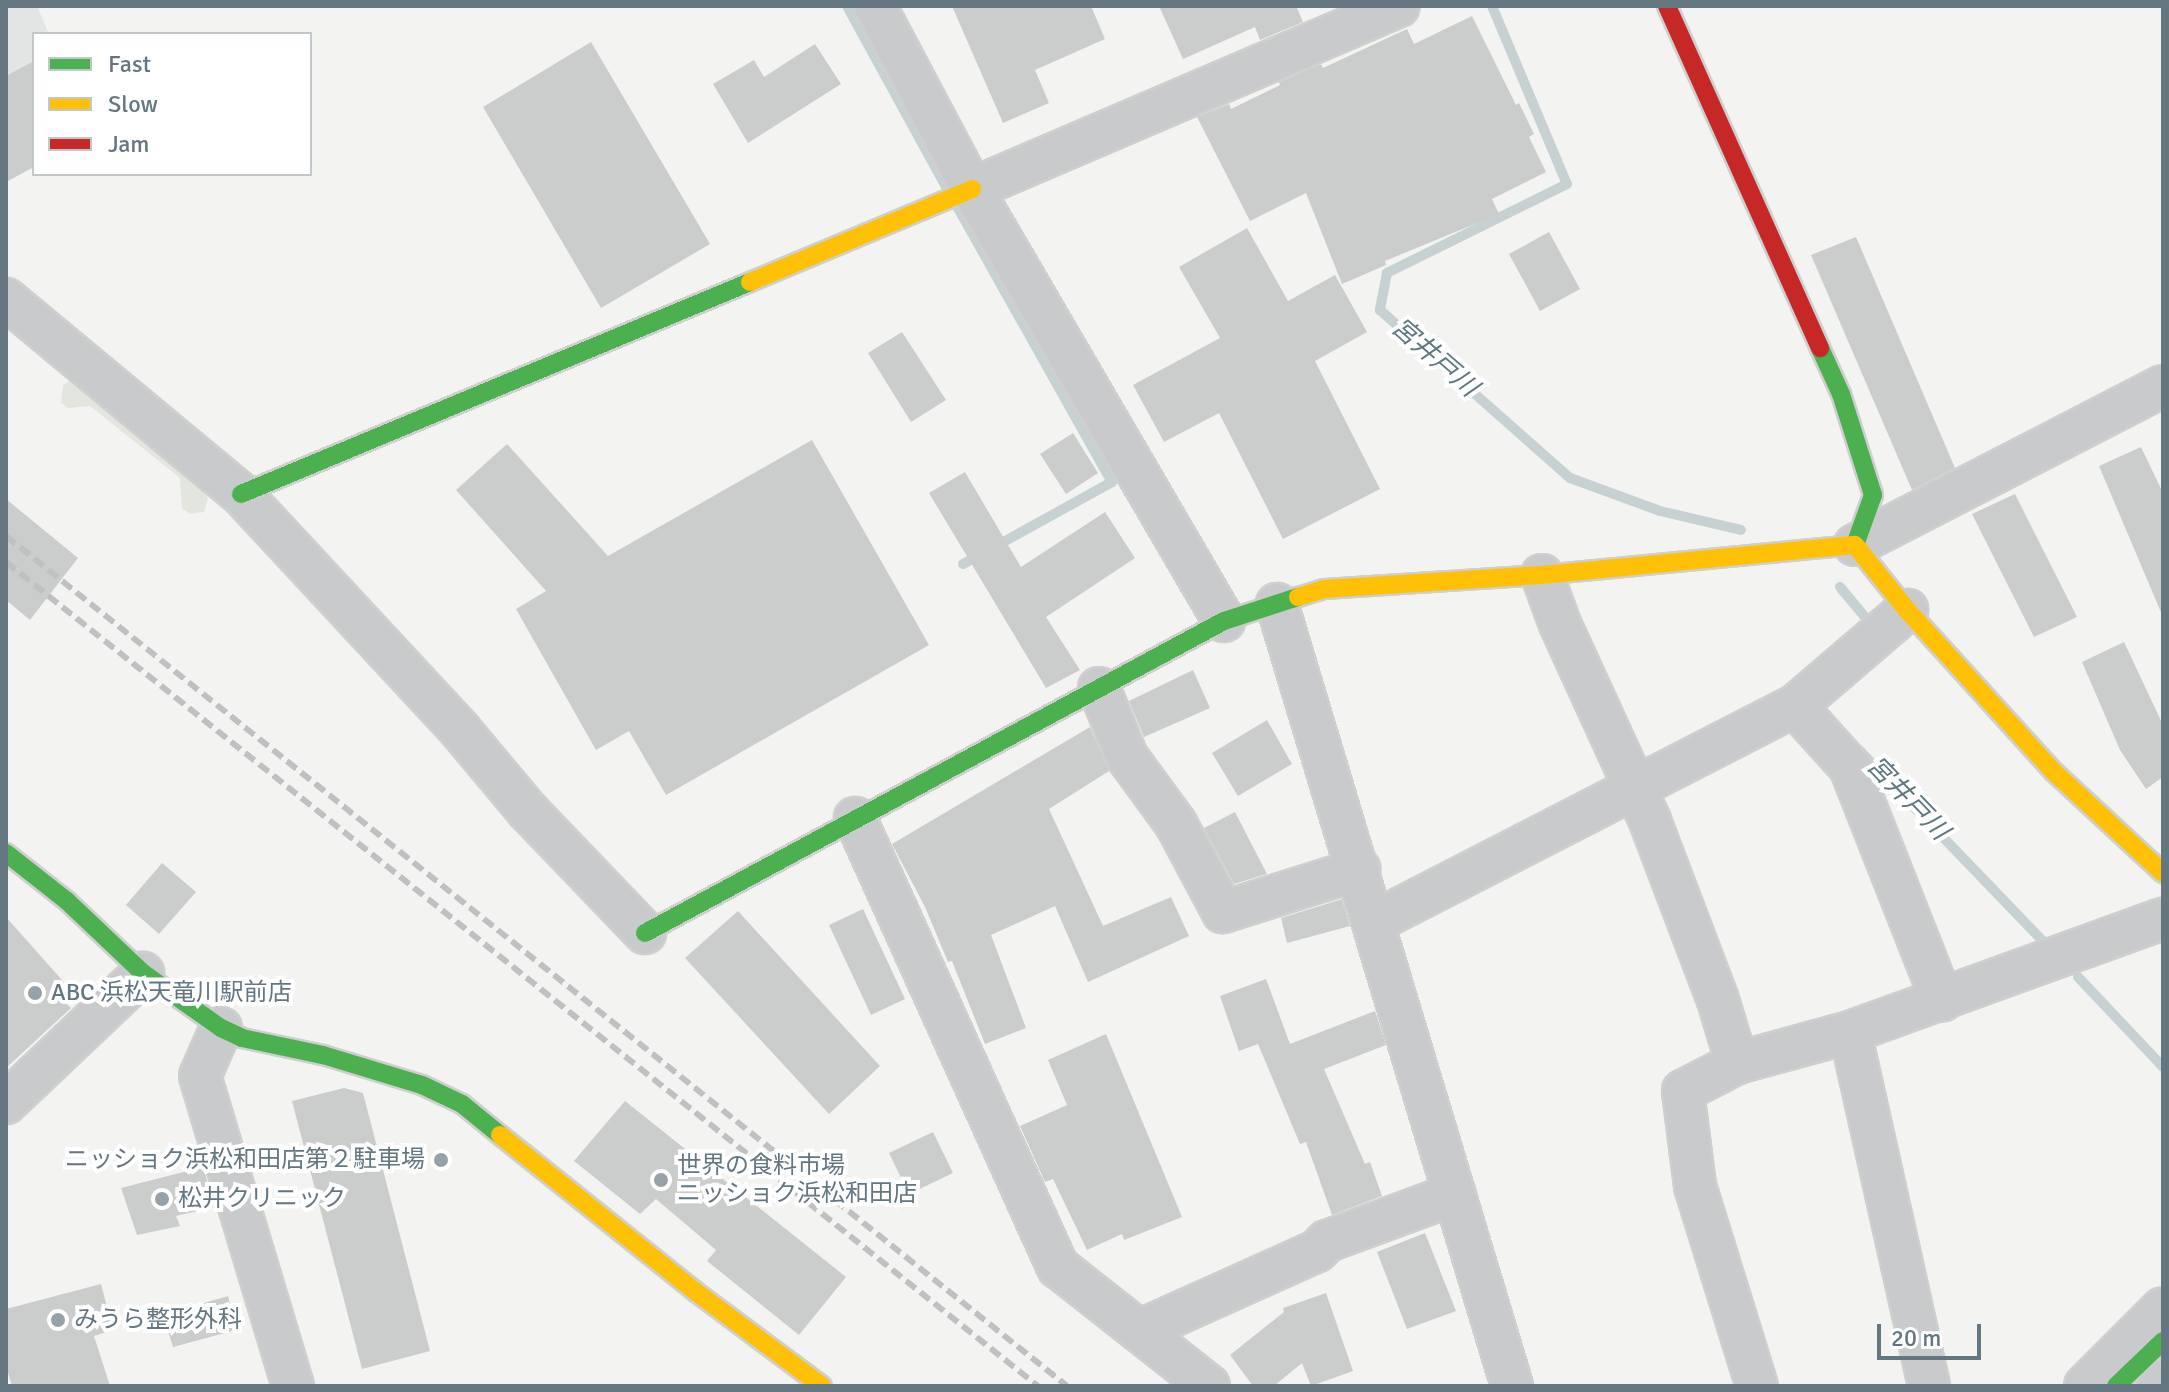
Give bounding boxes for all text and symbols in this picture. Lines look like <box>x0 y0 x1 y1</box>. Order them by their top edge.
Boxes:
legend <box>32 32 312 176</box>
text: Fast <box>108 49 151 79</box>
text: Slow <box>108 89 158 119</box>
text: Jam <box>108 129 149 159</box>
water label: 宮井戸川 <box>1385 312 1483 404</box>
water label: 宮井戸川 <box>1860 751 1954 847</box>
place label: ABC 浜松天竜川駅前店 <box>51 979 292 1007</box>
marker: ABC 浜松天竜川駅前店 <box>26 984 44 1002</box>
place label: ニッショク浜松和田店第２駐車場 <box>65 1146 425 1174</box>
marker: ニッショク浜松和田店第２駐車場 <box>432 1151 450 1169</box>
place label: 世界の食料市場 ニッショク浜松和田店 <box>677 1152 917 1208</box>
marker: 世界の食料市場 ニッショク浜松和田店 <box>652 1171 670 1189</box>
place label: 松井クリニック <box>178 1185 346 1213</box>
marker: 松井クリニック <box>153 1190 171 1208</box>
place label: みうら整形外科 <box>74 1306 242 1334</box>
scale bar <box>1881 1308 1985 1358</box>
marker: みうら整形外科 <box>49 1311 67 1329</box>
text: 20 m <box>1891 1323 1941 1353</box>

